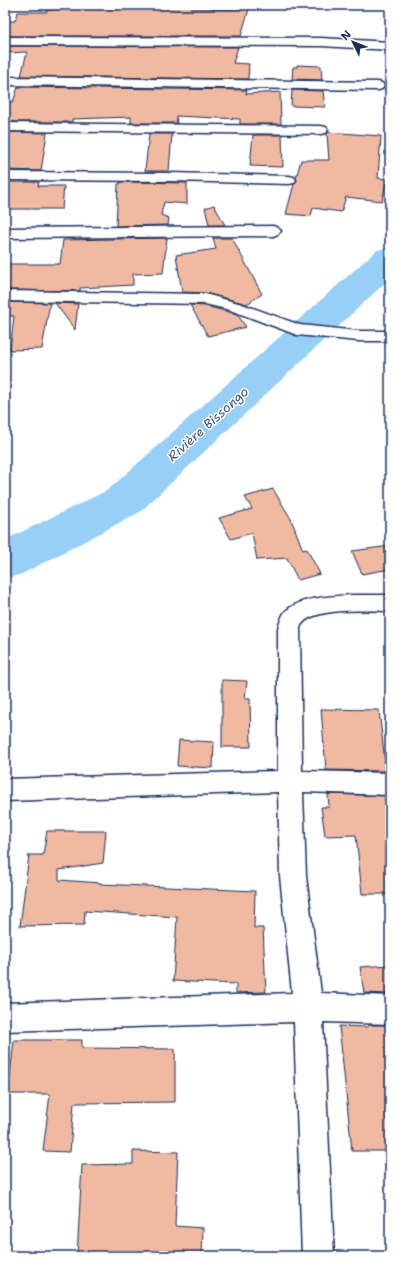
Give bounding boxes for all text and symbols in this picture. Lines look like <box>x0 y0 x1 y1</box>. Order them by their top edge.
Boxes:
north arrow <box>333 22 373 62</box>
text: N <box>338 27 355 44</box>
water label: Rivière Bissongo <box>164 383 252 465</box>

